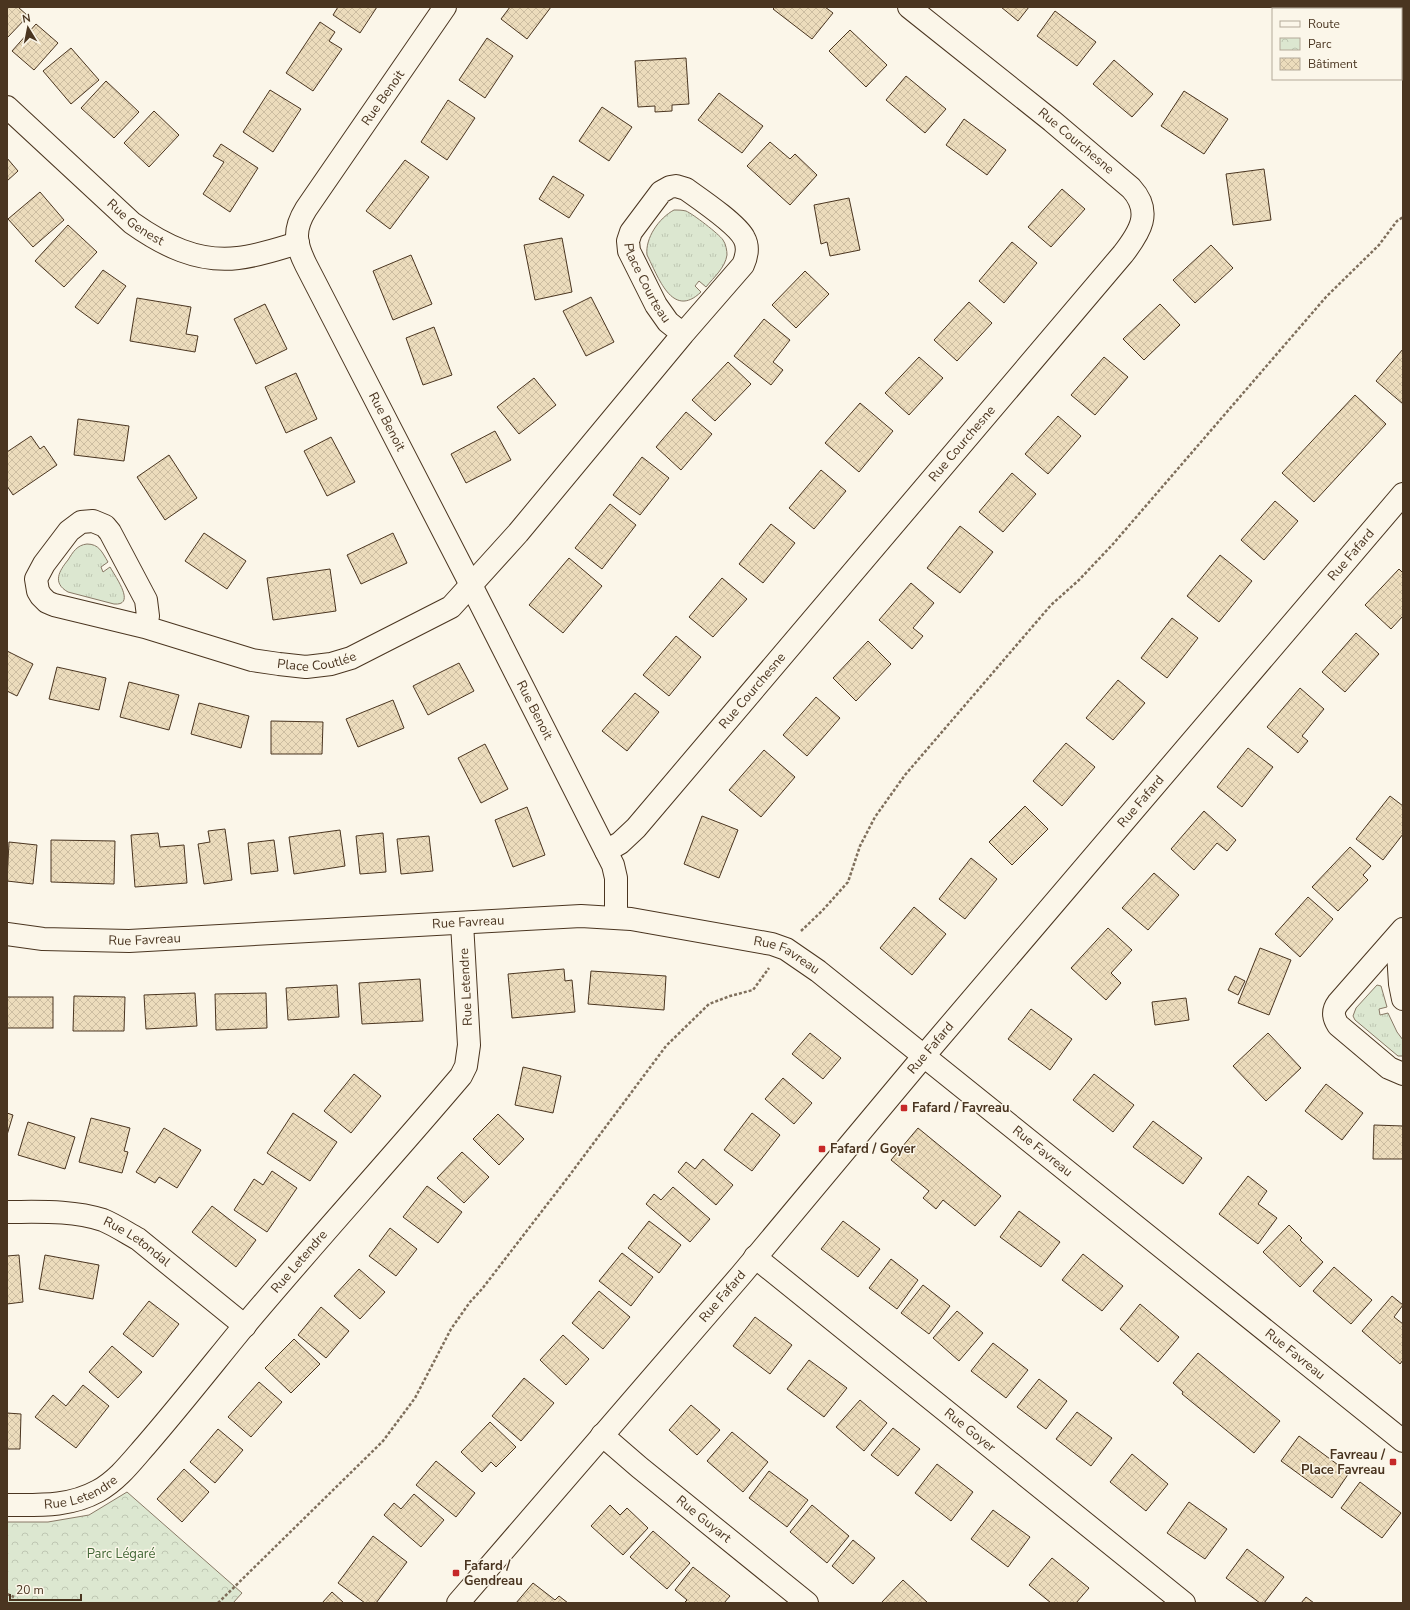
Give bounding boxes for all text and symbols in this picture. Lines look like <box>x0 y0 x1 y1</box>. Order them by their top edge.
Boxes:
north arrow <box>8 8 48 48</box>
legend <box>1272 8 1402 80</box>
text: N <box>21 11 32 27</box>
text: Route <box>1308 16 1340 32</box>
text: Parc <box>1308 36 1332 52</box>
text: Bâtiment <box>1308 56 1358 72</box>
street label: Rue Benoit <box>357 66 409 129</box>
street label: Rue Courchesne <box>1034 104 1118 178</box>
street label: Rue Genest <box>103 195 167 250</box>
street label: Place Courteau <box>619 242 675 327</box>
street label: Rue Benoit <box>364 389 410 455</box>
street label: Rue Courchesne <box>925 402 1000 486</box>
street label: Rue Fafard <box>1324 525 1378 585</box>
street label: Place Coutlée <box>276 648 360 676</box>
street label: Rue Courchesne <box>715 649 790 733</box>
street label: Rue Benoit <box>512 677 557 743</box>
street label: Rue Fafard <box>1113 772 1168 831</box>
street label: Rue Favreau <box>431 911 505 933</box>
street label: Rue Favreau <box>108 929 181 950</box>
street label: Rue Favreau <box>752 932 823 978</box>
street label: Rue Letendre <box>455 948 477 1026</box>
street label: Rue Fafard <box>903 1018 958 1078</box>
place label: Fafard / Favreau <box>912 1099 1009 1117</box>
marker: Fafard / Favreau <box>899 1103 909 1113</box>
street label: Rue Favreau <box>1009 1122 1076 1181</box>
place label: Fafard / Goyer <box>830 1140 916 1158</box>
marker: Fafard / Goyer <box>817 1144 827 1154</box>
street label: Rue Letondal <box>100 1212 174 1271</box>
street label: Rue Letendre <box>267 1226 332 1297</box>
street label: Rue Fafard <box>695 1266 750 1326</box>
street label: Rue Favreau <box>1261 1325 1329 1384</box>
street label: Rue Goyer <box>940 1404 1000 1457</box>
place label: Favreau / Place Favreau <box>1301 1446 1386 1479</box>
marker: Favreau / Place Favreau <box>1388 1457 1398 1467</box>
street label: Rue Letendre <box>43 1471 122 1514</box>
street label: Rue Guyart <box>672 1492 735 1547</box>
park label: Parc Légaré <box>87 1545 155 1563</box>
place label: Fafard / Gendreau <box>464 1557 523 1590</box>
marker: Fafard / Gendreau <box>451 1568 461 1578</box>
scale bar <box>10 1576 81 1602</box>
text: 20 m <box>16 1582 44 1598</box>

